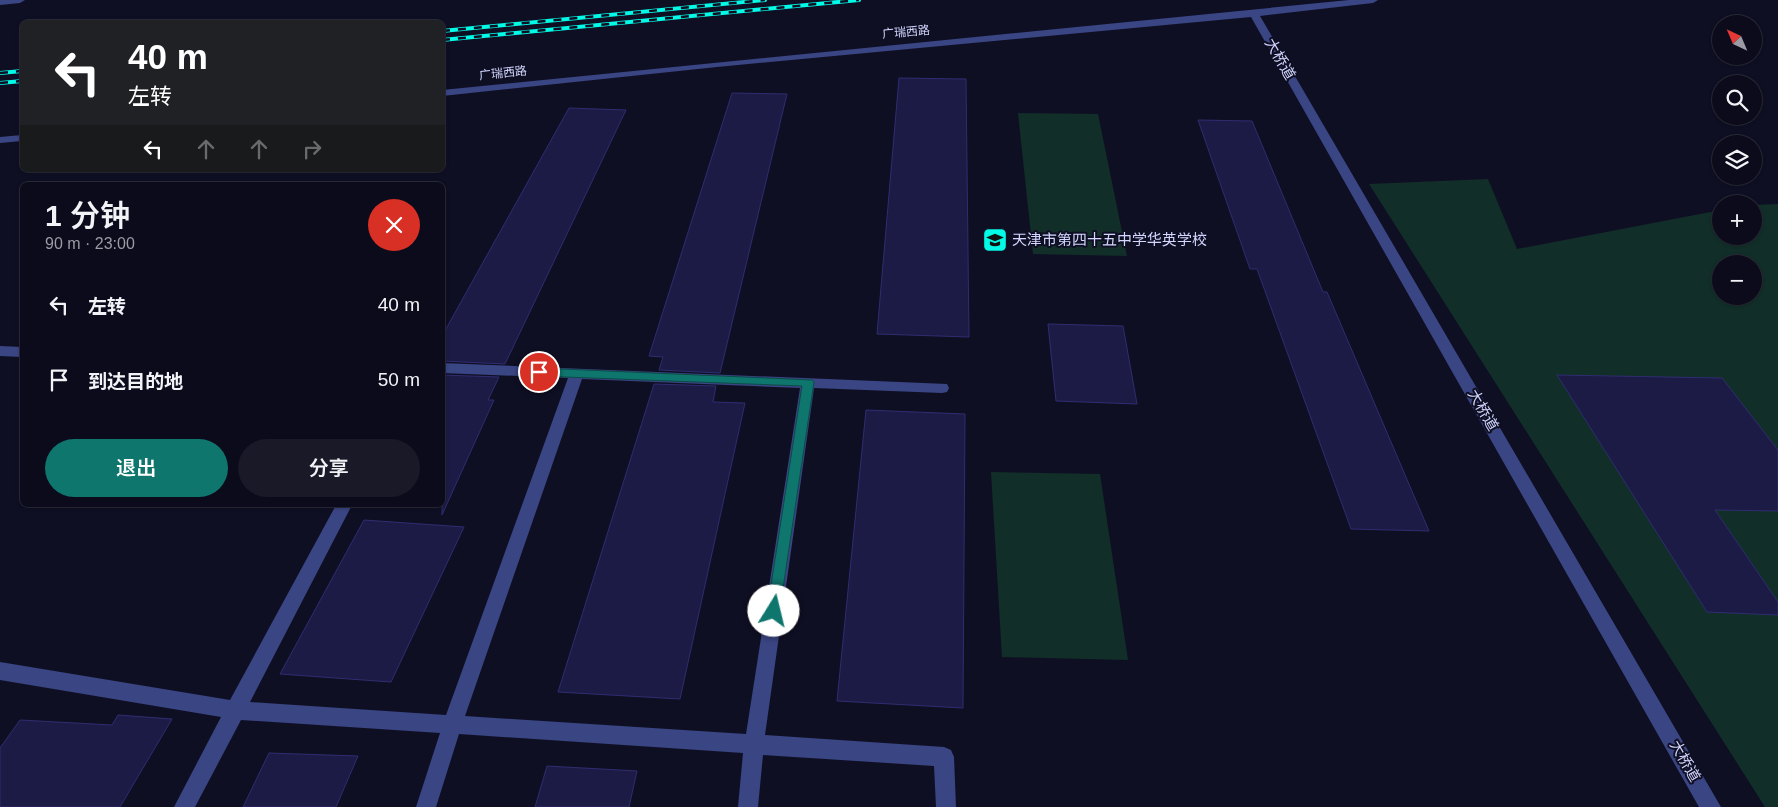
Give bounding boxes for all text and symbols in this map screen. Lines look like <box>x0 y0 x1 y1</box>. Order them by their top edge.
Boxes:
north arrow <box>1712 15 1762 65</box>
map controls <box>1712 15 1762 305</box>
street label: 广瑞西路 <box>881 23 931 41</box>
street label: 大桥道 <box>1262 35 1299 82</box>
text: 40 m <box>128 37 208 76</box>
icon: left <box>45 40 110 105</box>
street label: 广瑞西路 <box>478 64 528 82</box>
button: search <box>1712 75 1762 125</box>
text: 左转 <box>128 84 172 109</box>
icon: left <box>139 135 167 163</box>
icon: ahead <box>192 135 220 163</box>
icon: ahead <box>245 135 273 163</box>
icon: right <box>298 135 326 163</box>
button: layers <box>1712 135 1762 185</box>
button: + <box>1712 195 1762 245</box>
text: 1 分钟 <box>45 199 130 232</box>
button: close <box>368 199 420 251</box>
school or university icon: 天津市第四十五中学华英学校 <box>982 227 1008 253</box>
place label: 天津市第四十五中学华英学校 <box>1012 231 1207 248</box>
text: 90 m · 23:00 <box>45 235 135 252</box>
button: − <box>1712 255 1762 305</box>
icon: left <box>45 291 73 319</box>
text: 40 m <box>378 294 420 315</box>
text: 左转 <box>88 296 126 317</box>
pin <box>518 351 560 393</box>
icon: arrive <box>525 358 553 386</box>
icon: arrive <box>45 366 73 394</box>
text: 50 m <box>378 369 420 390</box>
text: 到达目的地 <box>88 371 183 392</box>
street label: 大桥道 <box>1465 386 1502 433</box>
button: 退出 <box>45 439 228 497</box>
button: 分享 <box>238 439 420 497</box>
position arrow <box>747 584 799 636</box>
street label: 大桥道 <box>1667 737 1704 784</box>

